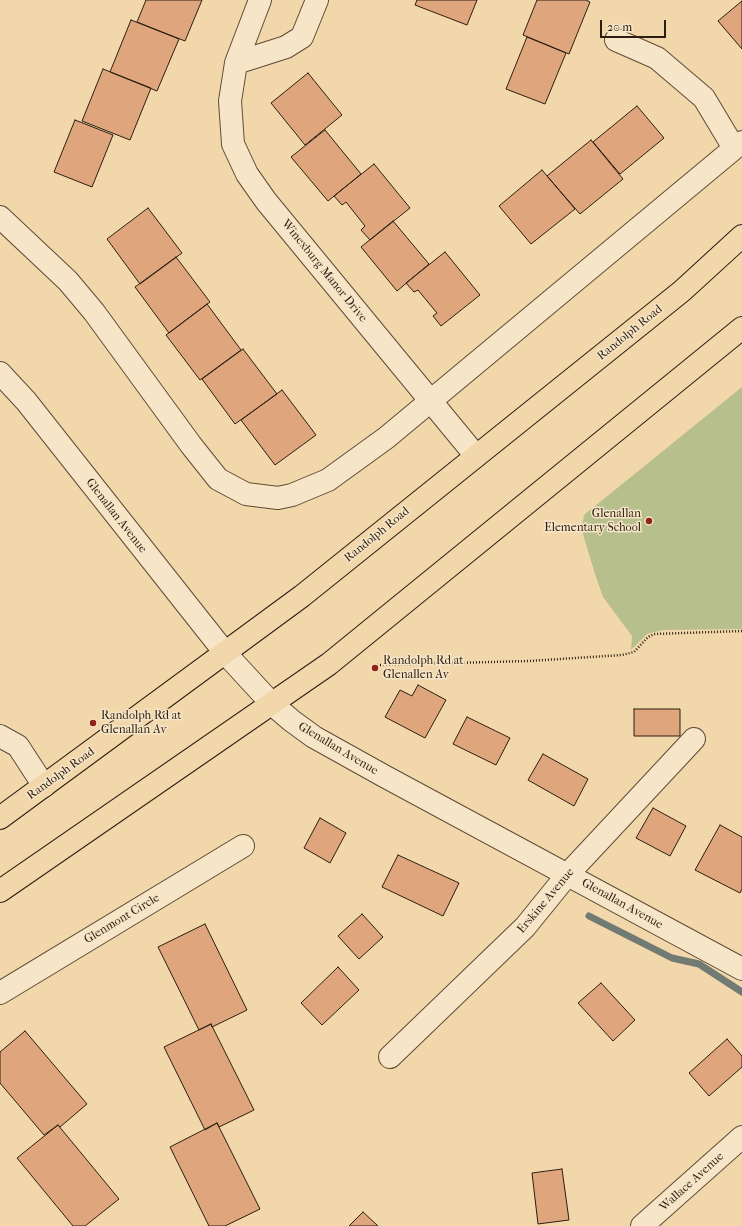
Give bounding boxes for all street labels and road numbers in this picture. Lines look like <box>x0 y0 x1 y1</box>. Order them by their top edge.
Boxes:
street label: Winexburg Manor Drive <box>278 217 370 325</box>
street label: Randolph Road <box>595 302 665 364</box>
street label: Glenallan Avenue <box>82 476 150 556</box>
street label: Randolph Road <box>342 504 412 566</box>
street label: Glenallan Avenue <box>295 719 381 779</box>
street label: Randolph Road <box>25 745 97 803</box>
street label: Erskine Avenue <box>515 865 577 937</box>
street label: Glenallan Avenue <box>579 876 665 932</box>
street label: Glenmont Circle <box>82 891 162 947</box>
street label: Wallace Avenue <box>657 1149 727 1215</box>

